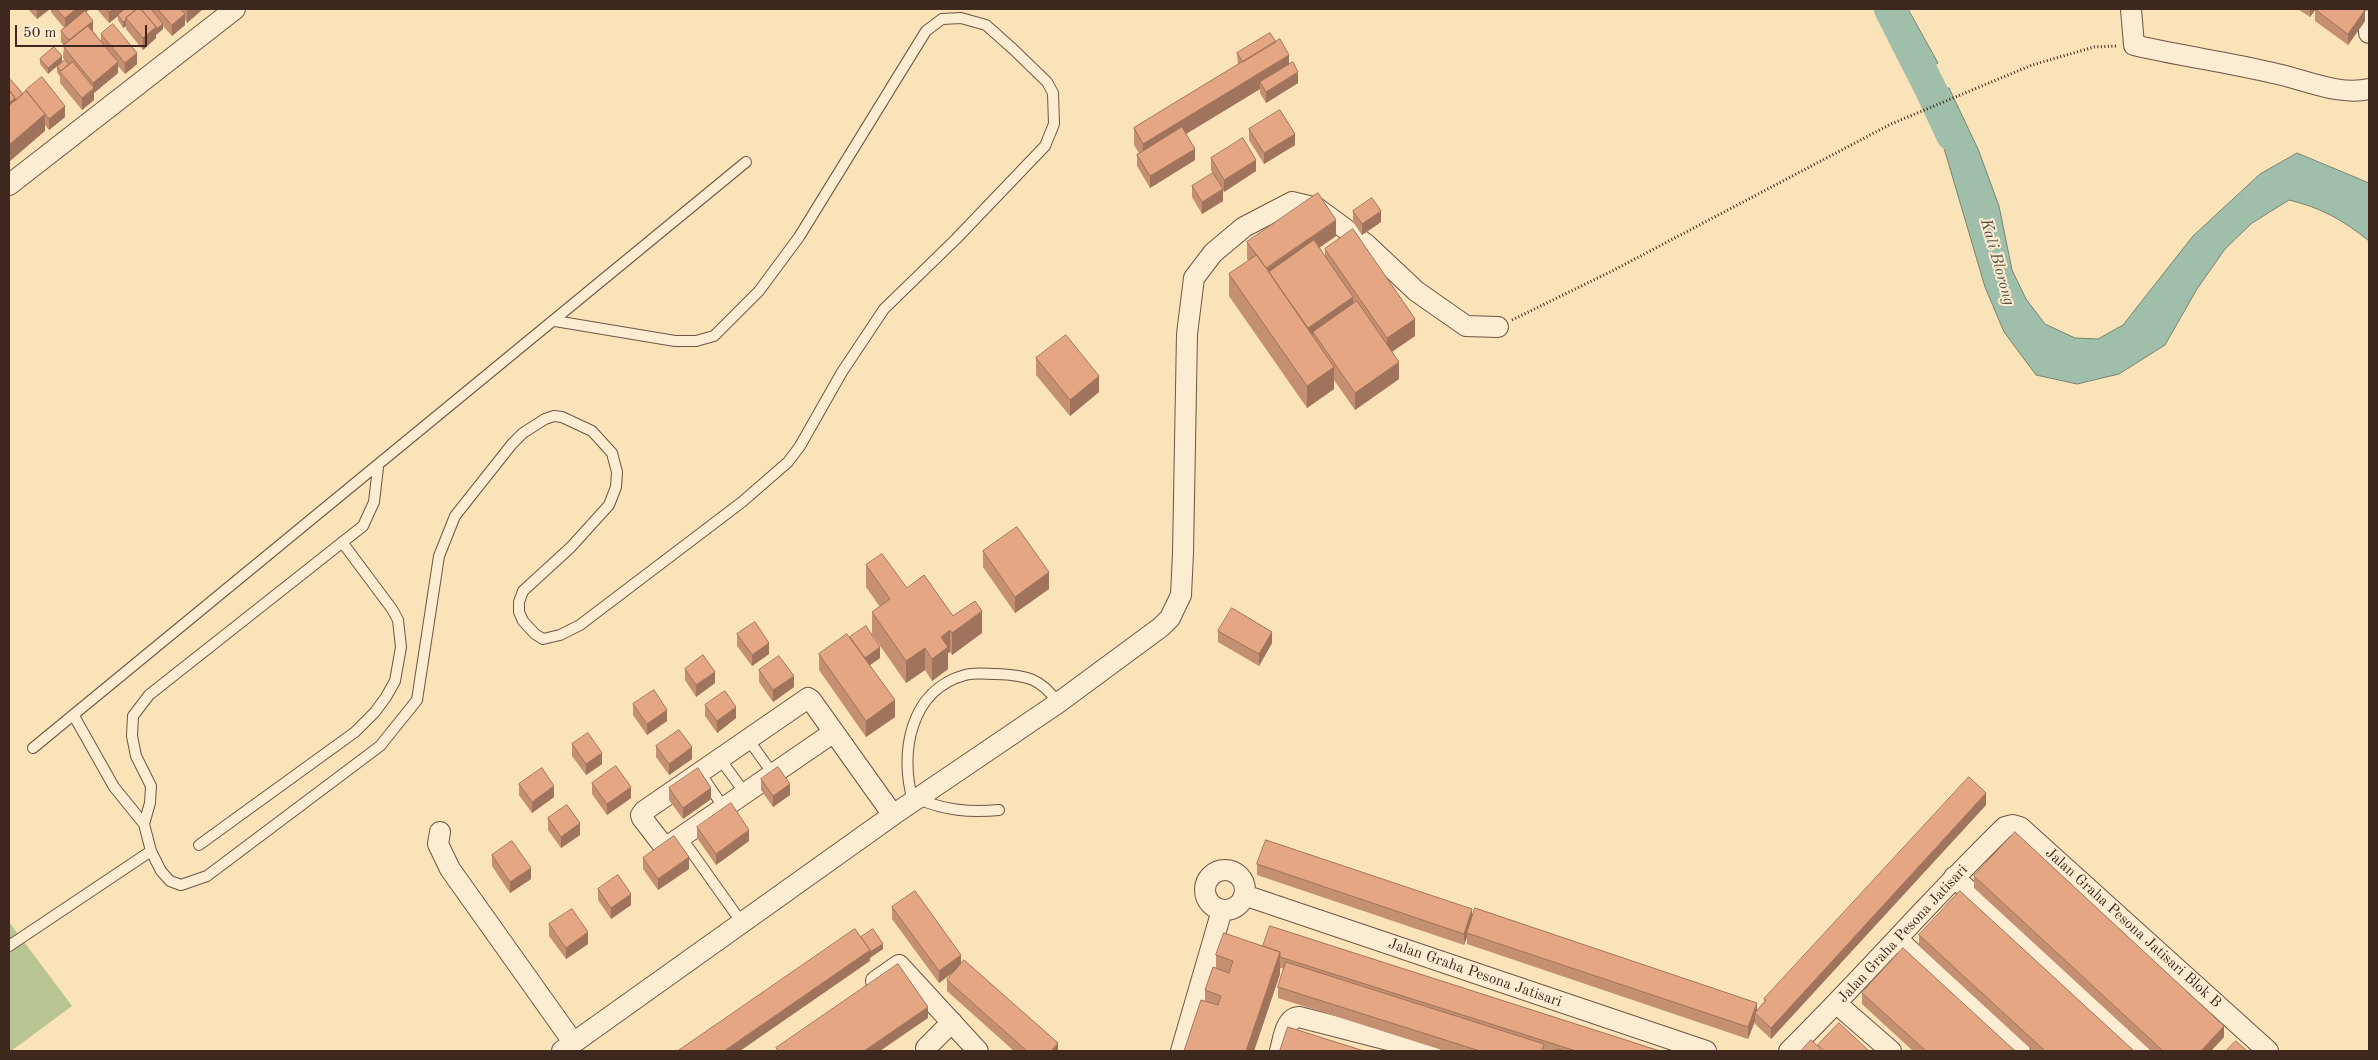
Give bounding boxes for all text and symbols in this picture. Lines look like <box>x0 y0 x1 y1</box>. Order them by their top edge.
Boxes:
scale bar <box>18 15 150 47</box>
text: 50 m <box>23 26 57 41</box>
water label: Kali Blorong <box>1975 216 2019 308</box>
street label: Jalan Graha Pesona Jatisari Blok B <box>2041 844 2225 1012</box>
street label: Jalan Graha Pesona Jatisari <box>1834 861 1972 1007</box>
street label: Jalan Graha Pesona Jatisari <box>1386 935 1564 1011</box>

